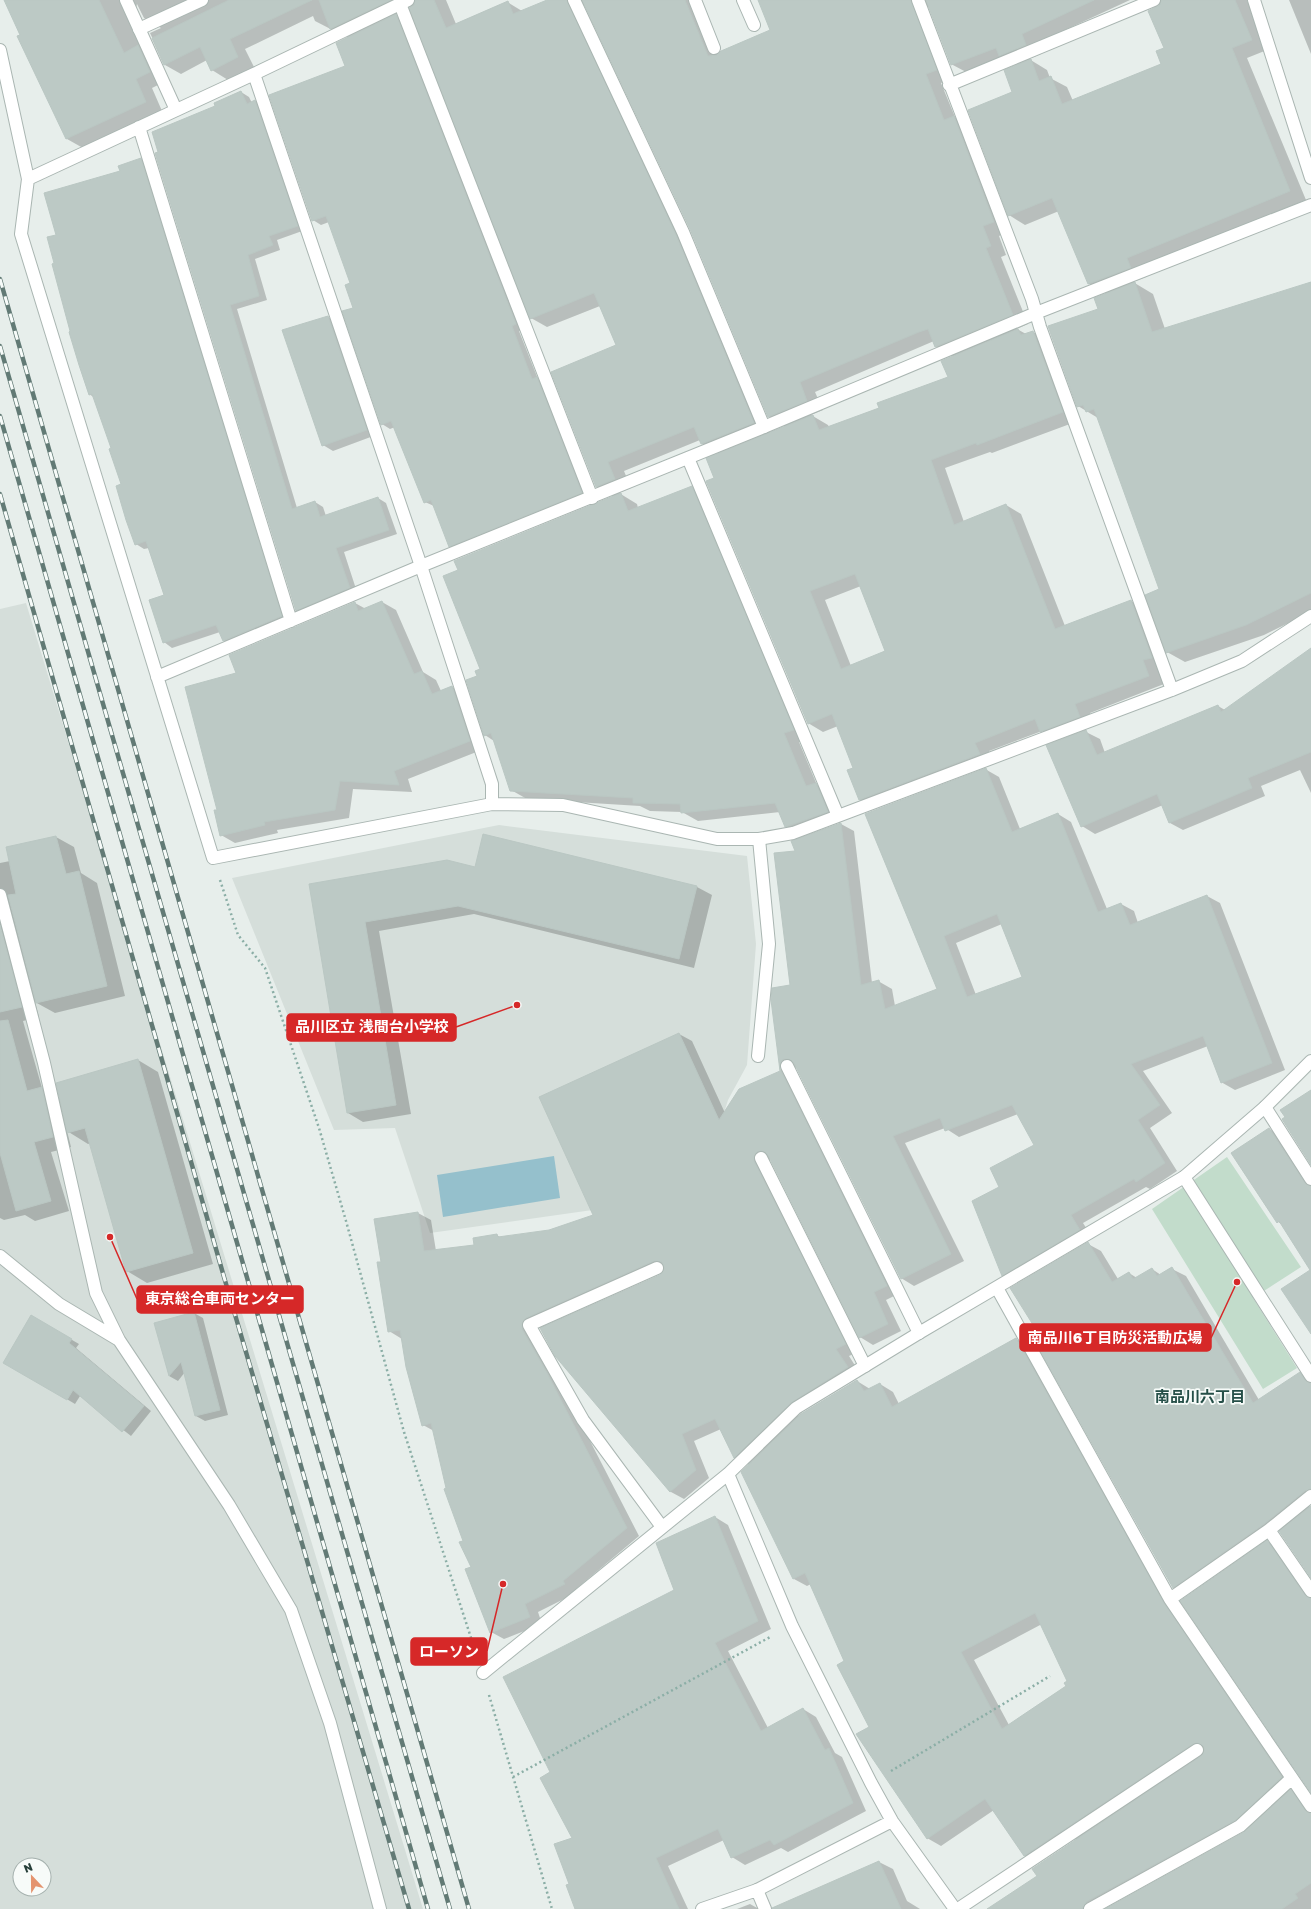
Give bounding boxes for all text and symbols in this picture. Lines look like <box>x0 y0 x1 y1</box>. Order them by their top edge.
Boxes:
callout: 品川区立 浅間台小学校 <box>287 1014 456 1041</box>
text: 品川区立 浅間台小学校 <box>295 1017 449 1035</box>
callout: 東京総合車両センター <box>137 1286 303 1313</box>
text: 東京総合車両センター <box>145 1289 295 1307</box>
callout: 南品川6丁目防災活動広場 <box>1020 1324 1211 1351</box>
text: 南品川6丁目防災活動広場 <box>1028 1328 1202 1346</box>
district label: 南品川六丁目 <box>1155 1387 1245 1405</box>
callout: ローソン <box>411 1638 487 1665</box>
text: ローソン <box>419 1642 479 1660</box>
north arrow <box>12 1857 52 1897</box>
text: N <box>22 1860 34 1875</box>

